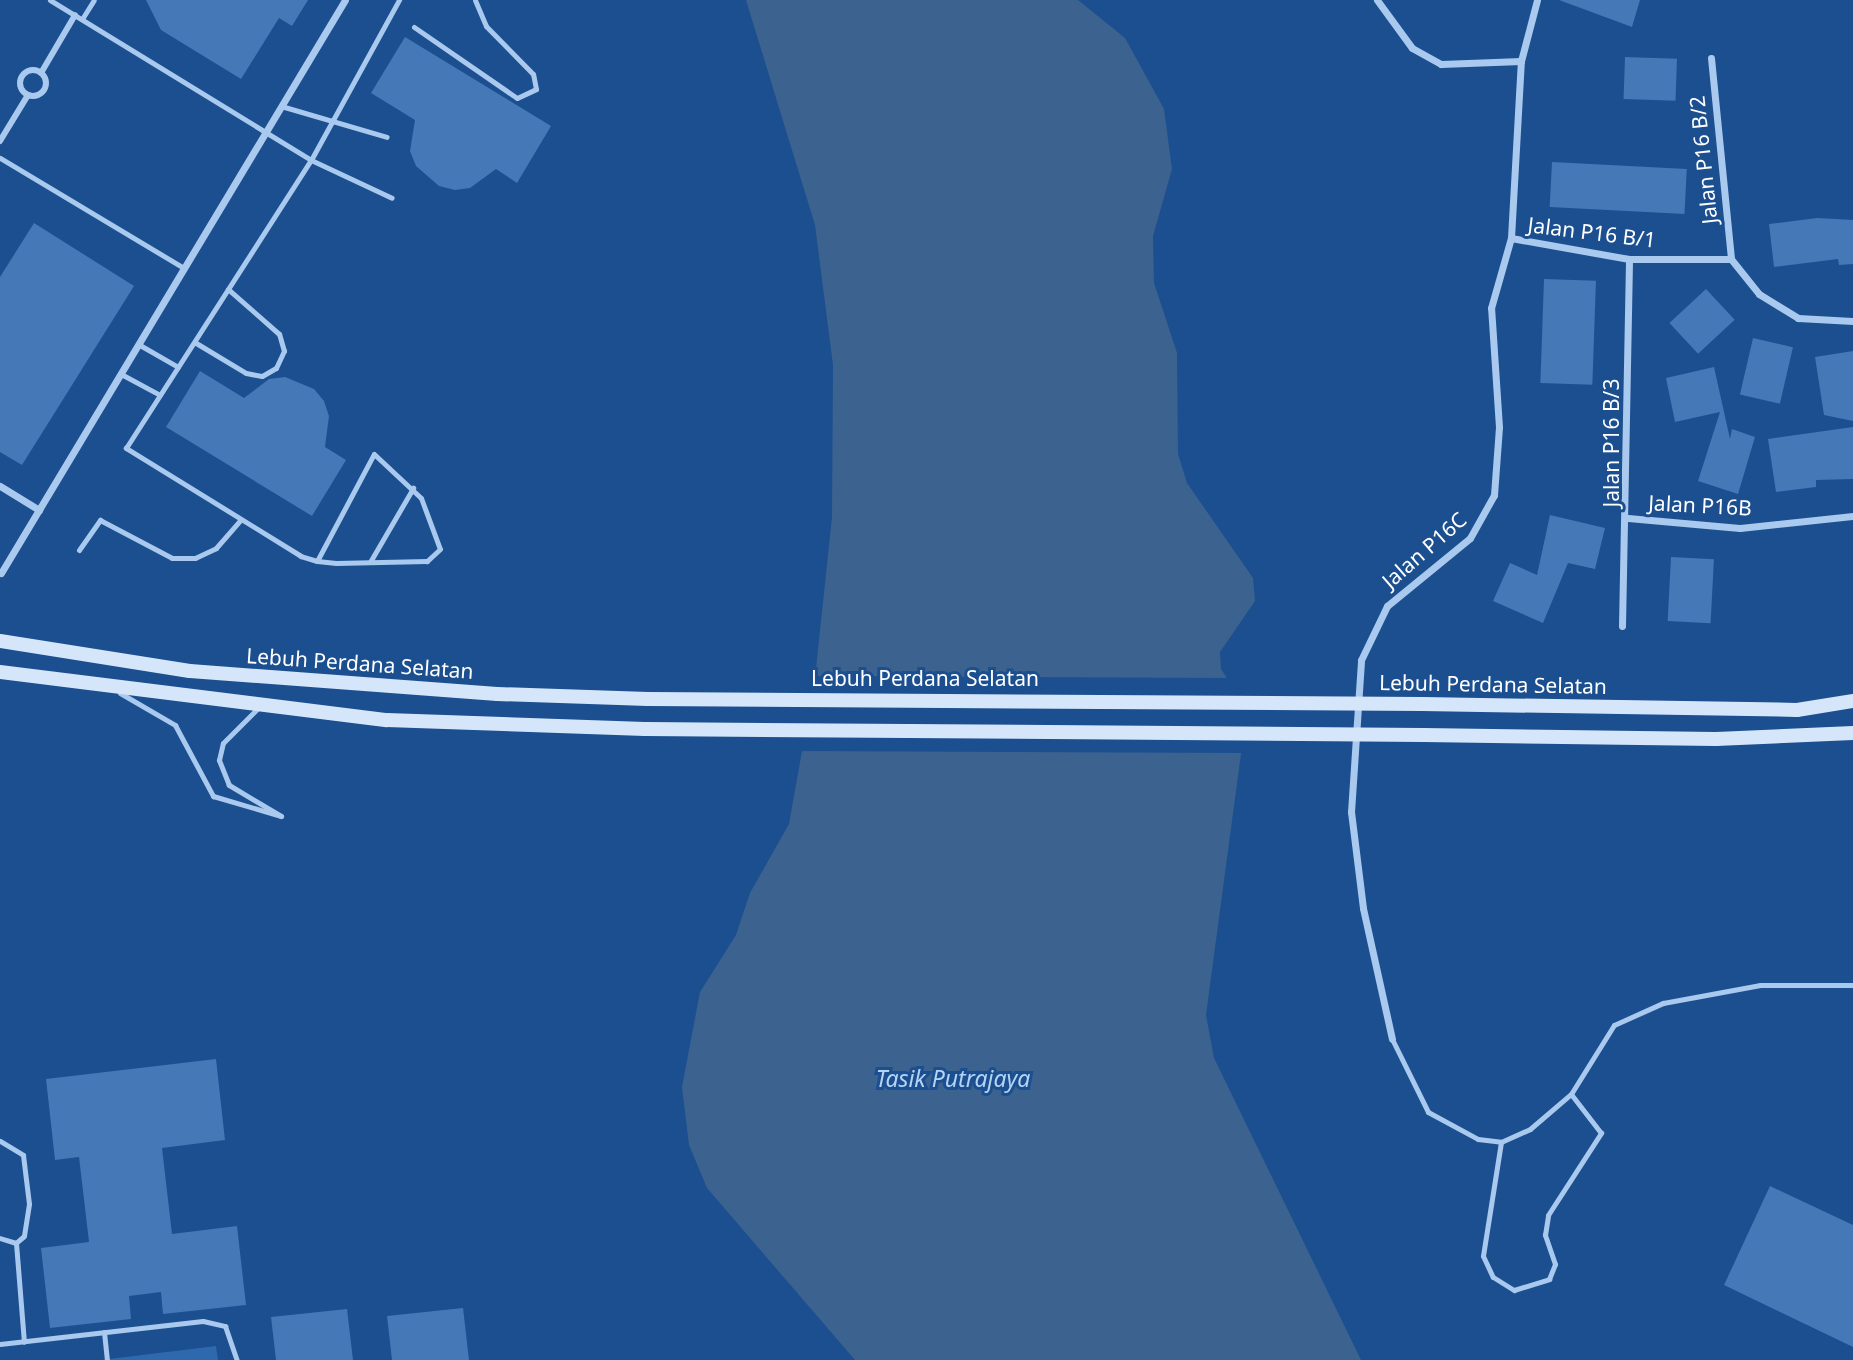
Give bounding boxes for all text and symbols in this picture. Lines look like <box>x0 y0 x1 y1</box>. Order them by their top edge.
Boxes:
street label: Jalan P16 B/2 <box>1684 95 1722 225</box>
street label: Jalan P16 B/1 <box>1527 212 1657 252</box>
street label: Jalan P16 B/3 <box>1598 379 1624 507</box>
street label: Jalan P16B <box>1648 490 1752 520</box>
street label: Jalan P16C <box>1377 507 1471 593</box>
street label: Lebuh Perdana Selatan <box>245 642 475 684</box>
street label: Lebuh Perdana Selatan <box>811 665 1039 691</box>
street label: Lebuh Perdana Selatan <box>1379 669 1607 699</box>
water label: Tasik Putrajaya <box>876 1064 1030 1092</box>

